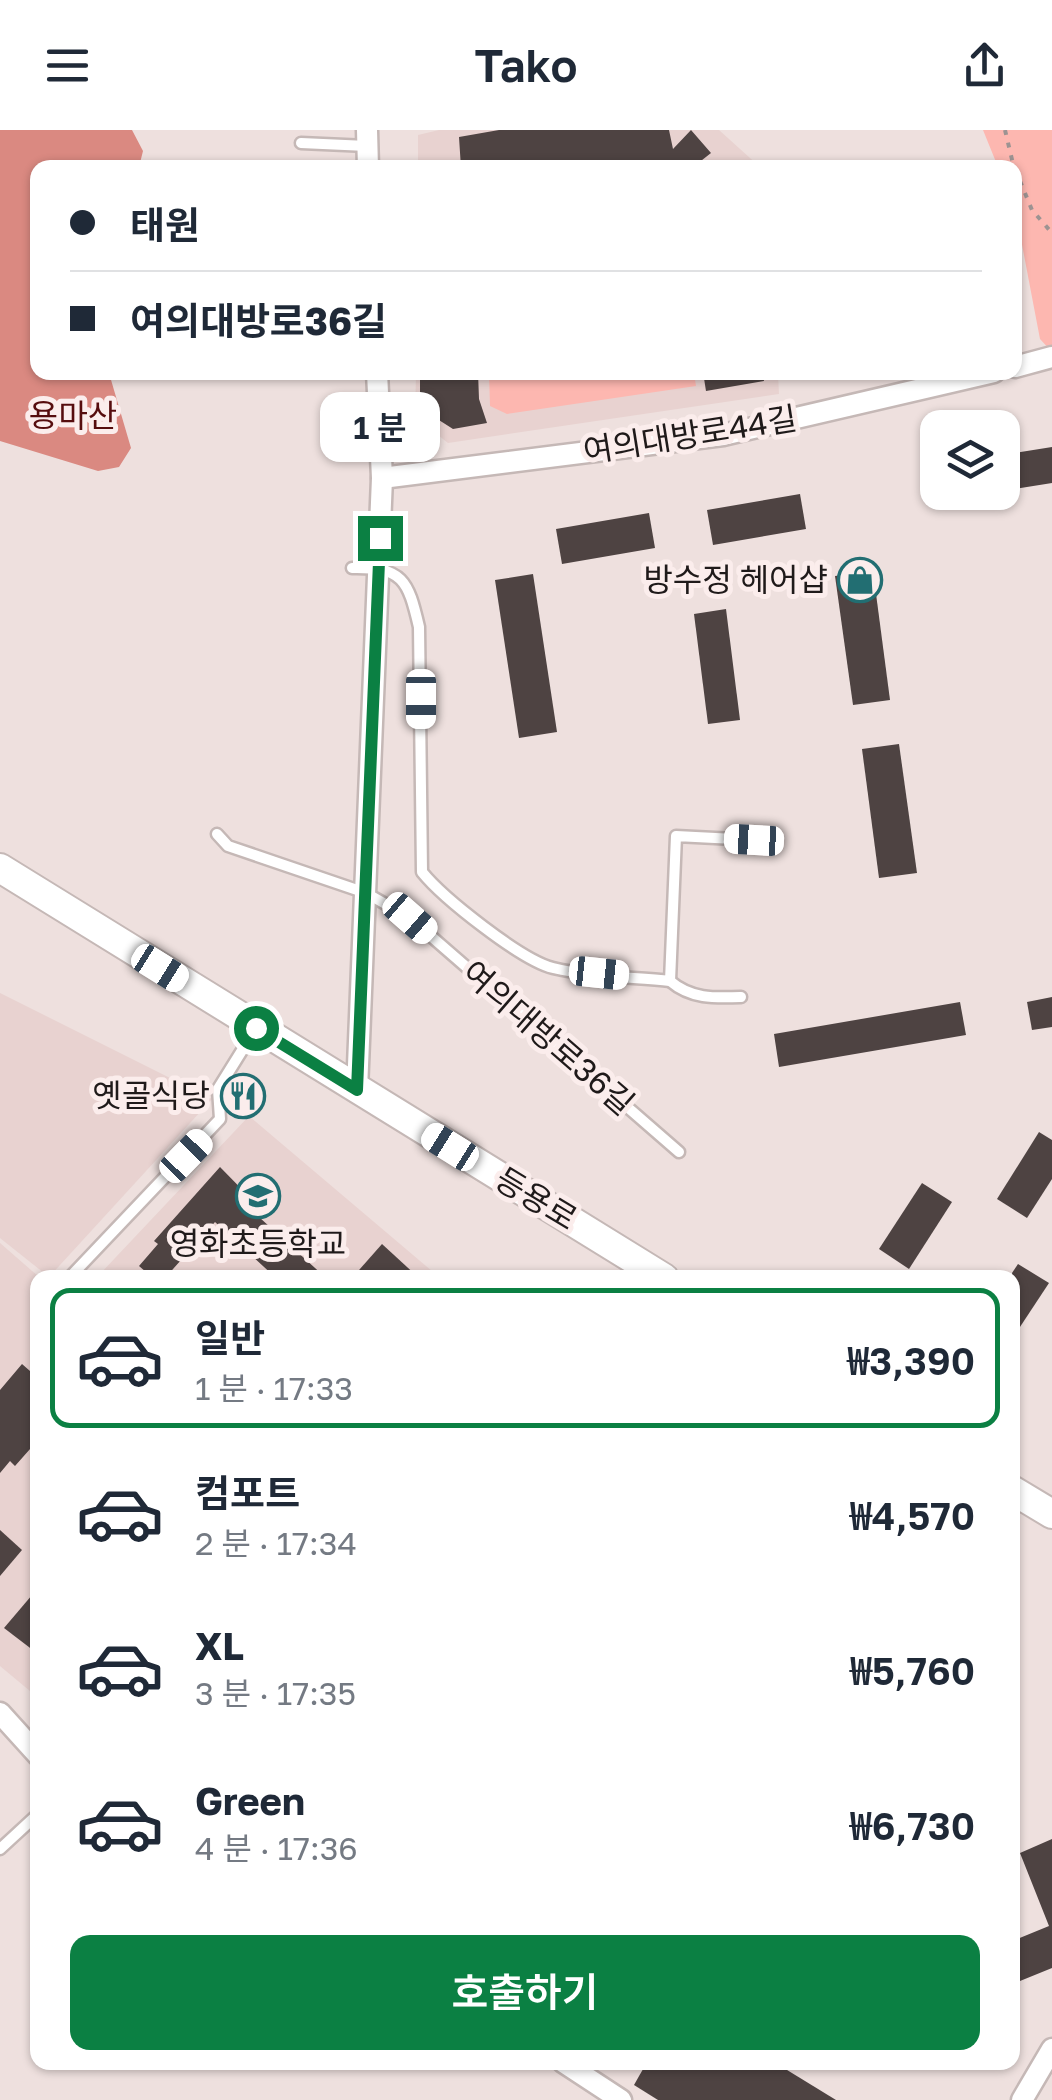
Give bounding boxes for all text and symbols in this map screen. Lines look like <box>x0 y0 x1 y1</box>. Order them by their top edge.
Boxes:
icon: menu <box>40 38 95 93</box>
text: Tako <box>474 38 578 92</box>
icon: share <box>957 38 1012 93</box>
text: 태원 <box>130 202 200 247</box>
text: 여의대방로36길 <box>130 298 387 343</box>
callout: 1 분 <box>320 393 440 463</box>
park label: 용마산 <box>29 396 117 434</box>
street label: 여의대방로44길 <box>580 398 799 470</box>
text: 1 분 <box>353 408 407 446</box>
map controls <box>920 410 1020 510</box>
button: layers <box>920 410 1020 510</box>
route end <box>358 516 403 561</box>
shop icon: 방수정 헤어샵 <box>837 557 883 603</box>
place label: 방수정 헤어샵 <box>643 560 828 598</box>
car <box>406 669 436 729</box>
car <box>723 823 785 857</box>
car <box>378 887 442 949</box>
car <box>127 939 193 997</box>
street label: 여의대방로36길 <box>455 952 642 1122</box>
car <box>568 955 630 991</box>
route start <box>234 1006 279 1051</box>
restaurant icon: 옛골식당 <box>220 1073 266 1119</box>
place label: 옛골식당 <box>92 1076 210 1114</box>
car <box>417 1118 483 1176</box>
car <box>154 1124 218 1188</box>
street label: 등용로 <box>489 1159 584 1237</box>
school or university icon: 영화초등학교 <box>235 1173 281 1219</box>
place label: 영화초등학교 <box>170 1224 346 1262</box>
icon: car <box>75 1313 165 1403</box>
text: 일반 <box>195 1315 265 1360</box>
text: ₩3,390 <box>847 1338 975 1383</box>
text: 1 분 · 17:33 <box>195 1369 353 1407</box>
icon: car <box>75 1468 165 1558</box>
text: 컴포트 <box>195 1470 300 1515</box>
text: ₩4,570 <box>850 1493 975 1538</box>
text: 2 분 · 17:34 <box>195 1524 357 1562</box>
icon: car <box>75 1623 165 1713</box>
text: XL <box>195 1623 244 1668</box>
text: ₩5,760 <box>850 1648 975 1693</box>
text: 3 분 · 17:35 <box>195 1674 356 1712</box>
icon: car <box>75 1778 165 1868</box>
text: Green <box>195 1778 305 1823</box>
text: ₩6,730 <box>850 1803 975 1848</box>
text: 4 분 · 17:36 <box>195 1829 358 1867</box>
button: 호출하기 <box>70 1935 980 2050</box>

